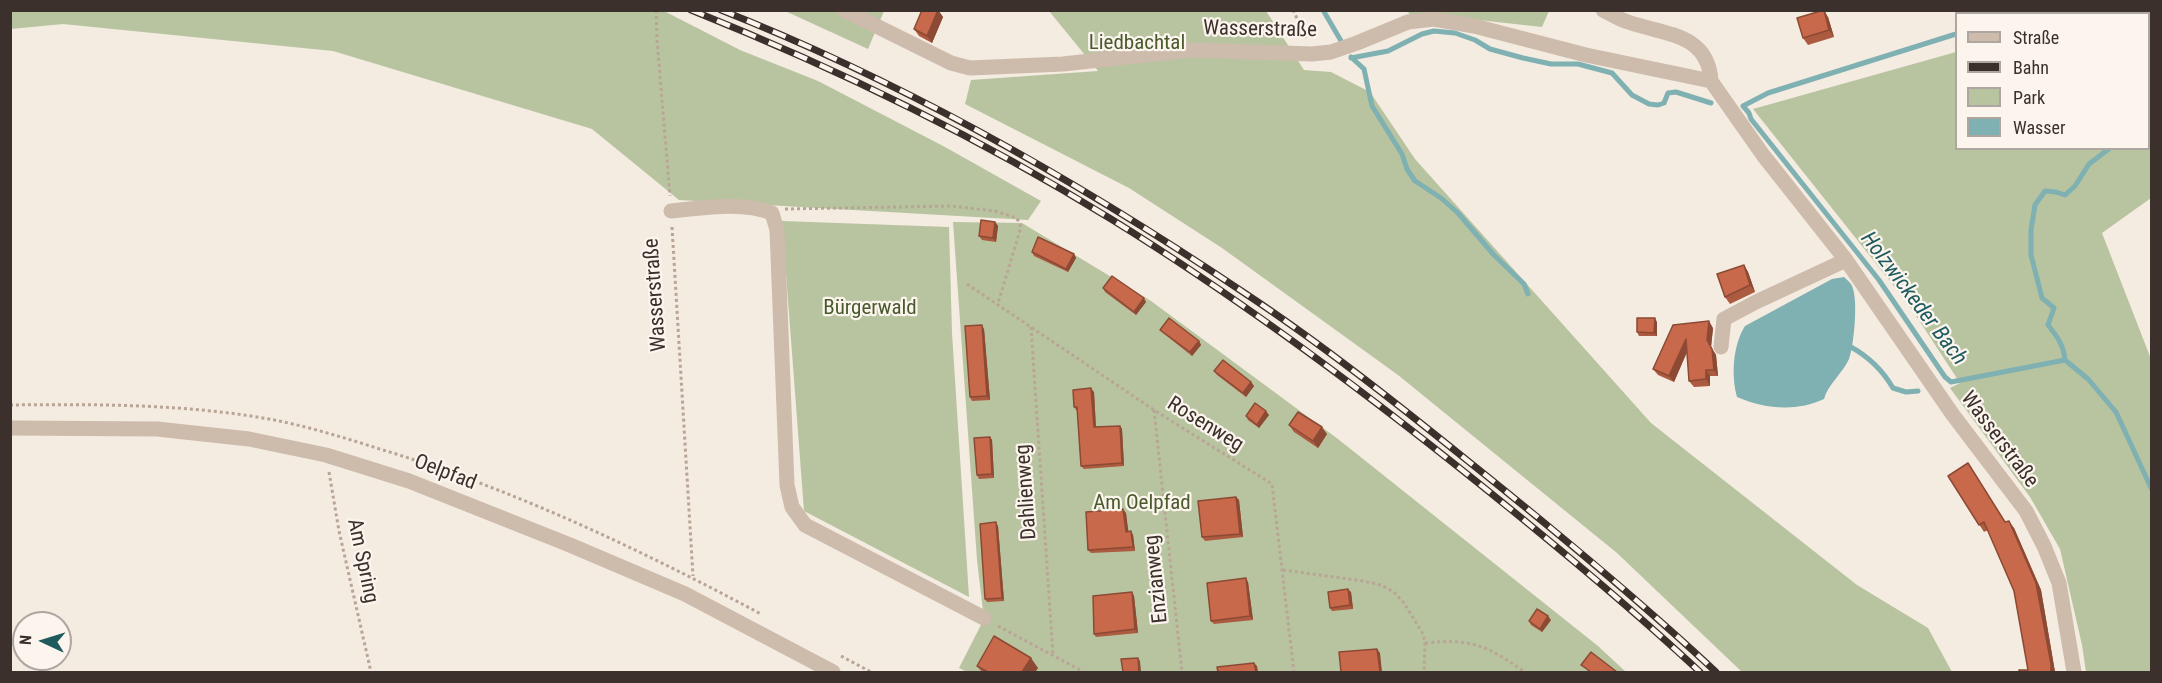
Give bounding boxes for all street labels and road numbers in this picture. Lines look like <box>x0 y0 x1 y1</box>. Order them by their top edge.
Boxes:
street label: Wasserstraße <box>1203 16 1317 44</box>
street label: Wasserstraße <box>639 237 673 353</box>
street label: Wasserstraße <box>1955 387 2043 493</box>
street label: Rosenweg <box>1162 392 1248 458</box>
street label: Dahlienweg <box>1011 443 1043 541</box>
street label: Oelpfad <box>410 450 480 496</box>
street label: Am Spring <box>341 516 383 606</box>
street label: Enzianweg <box>1140 534 1174 624</box>

